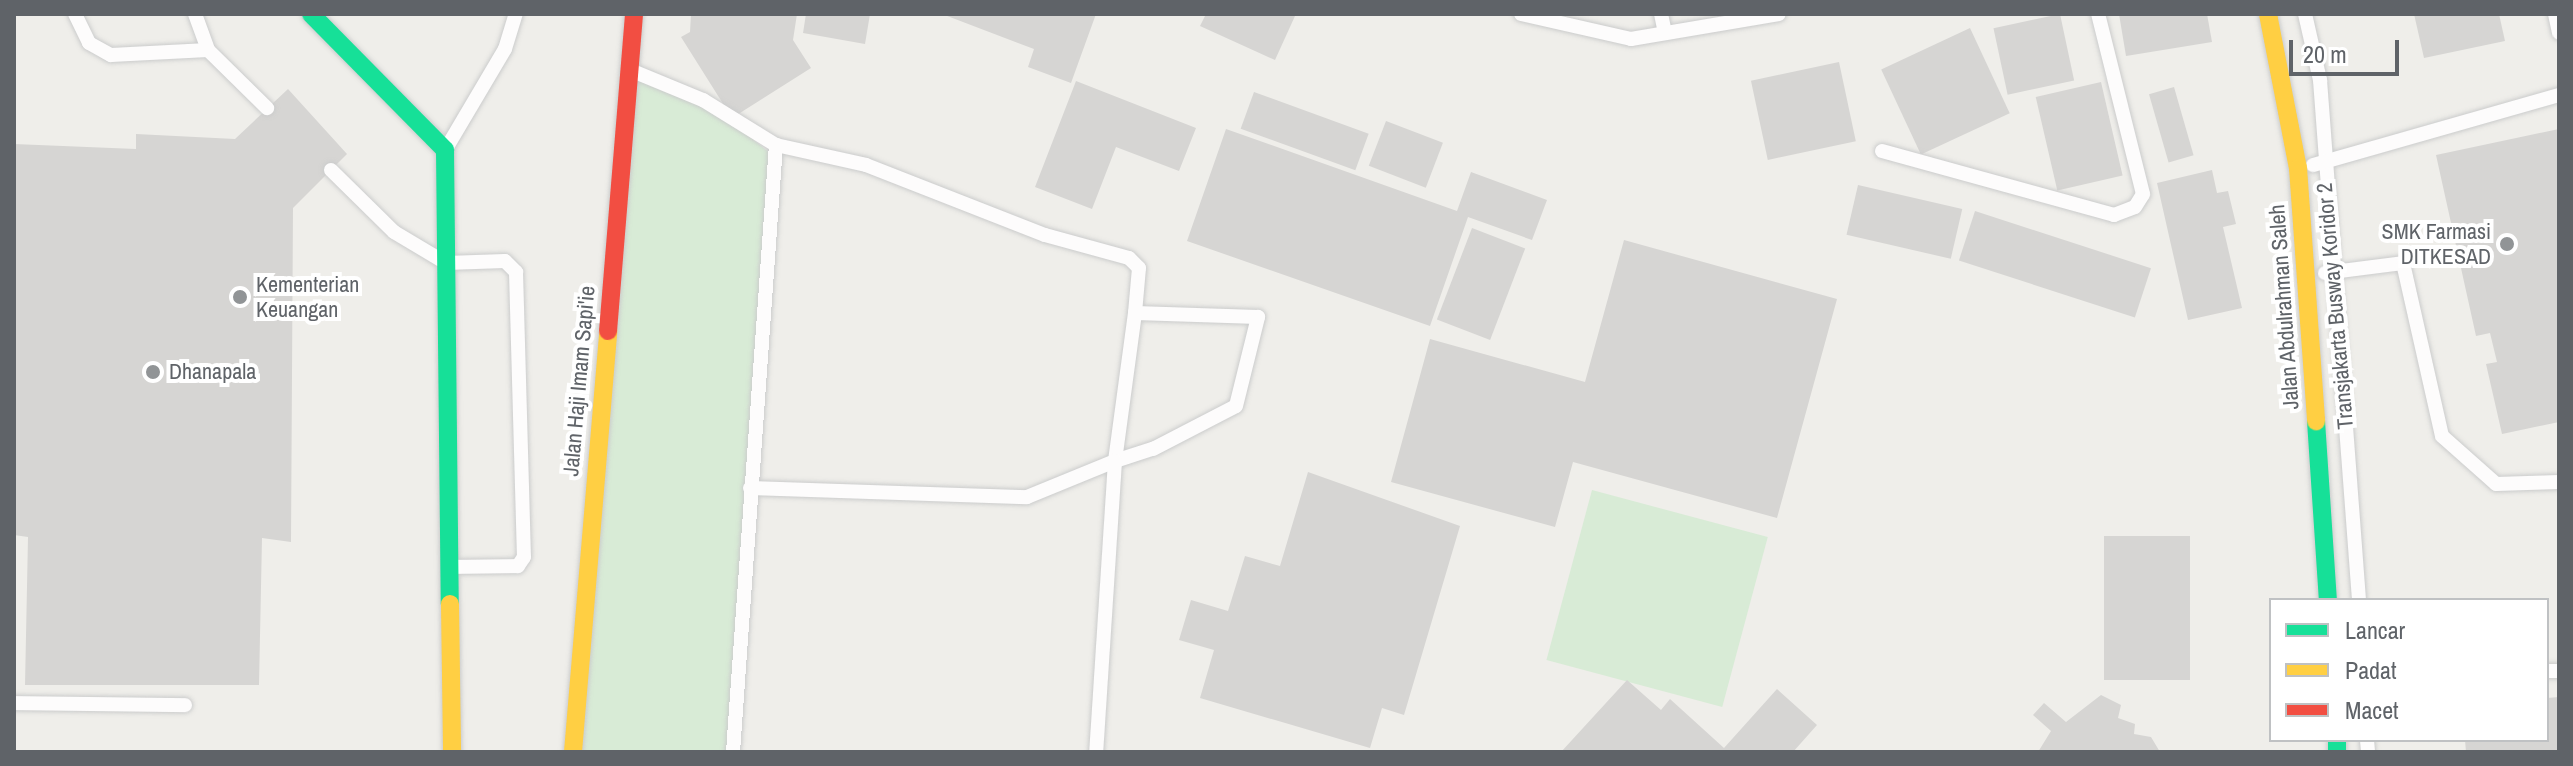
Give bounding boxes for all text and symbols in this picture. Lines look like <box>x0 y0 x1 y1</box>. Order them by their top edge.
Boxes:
scale bar <box>2293 24 2403 74</box>
text: 20 m <box>2303 38 2347 70</box>
street label: Transjakarta Busway Koridor 2 <box>2311 182 2359 430</box>
street label: Jalan Abdulrahman Saleh <box>2264 203 2304 411</box>
place label: SMK Farmasi DITKESAD <box>2382 218 2491 270</box>
marker: SMK Farmasi DITKESAD <box>2498 235 2516 253</box>
place label: Kementerian Keuangan <box>256 271 359 322</box>
street label: Jalan Haji Imam Sapi'ie <box>558 285 600 477</box>
marker: Kementerian Keuangan <box>231 288 249 306</box>
place label: Dhanapala <box>169 359 256 385</box>
marker: Dhanapala <box>144 363 162 381</box>
legend <box>2269 598 2549 742</box>
text: Lancar <box>2345 614 2405 646</box>
text: Padat <box>2345 654 2396 686</box>
text: Macet <box>2345 694 2399 726</box>

